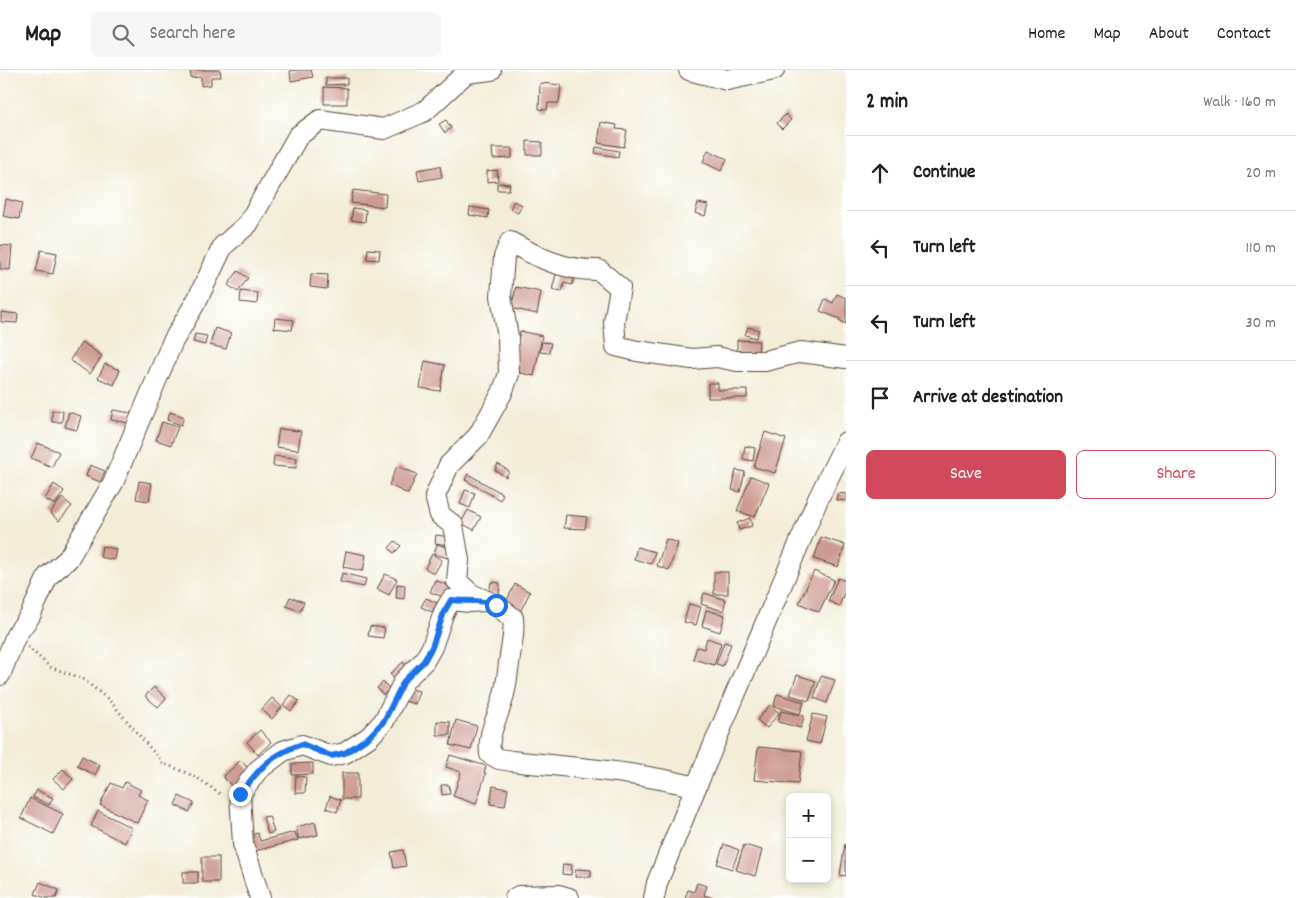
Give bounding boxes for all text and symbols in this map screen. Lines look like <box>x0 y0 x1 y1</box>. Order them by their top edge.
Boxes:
search box <box>91 12 441 57</box>
text: Map <box>25 18 61 52</box>
icon: search <box>109 21 137 49</box>
text: Search here <box>149 21 235 48</box>
text: Home <box>1028 22 1065 47</box>
text: Map <box>1093 22 1121 47</box>
text: About <box>1149 22 1189 47</box>
text: Contact <box>1217 22 1271 47</box>
text: 2 min <box>866 88 908 118</box>
text: Walk · 160 m <box>1203 91 1276 114</box>
icon: ahead <box>866 159 894 187</box>
text: Continue <box>913 160 975 187</box>
text: 20 m <box>1246 162 1276 185</box>
icon: left <box>866 234 894 262</box>
text: Turn left <box>913 235 976 262</box>
text: 110 m <box>1246 237 1276 260</box>
icon: left <box>866 309 894 337</box>
text: Turn left <box>913 310 976 337</box>
text: 30 m <box>1246 312 1276 335</box>
icon: arrive <box>866 384 894 412</box>
text: Arrive at destination <box>913 385 1063 412</box>
button: Save <box>866 450 1066 499</box>
button: Share <box>1076 450 1276 499</box>
route start <box>485 594 508 617</box>
route end <box>229 783 252 806</box>
map controls <box>786 793 831 883</box>
button: + <box>786 793 831 838</box>
button: − <box>786 838 831 883</box>

